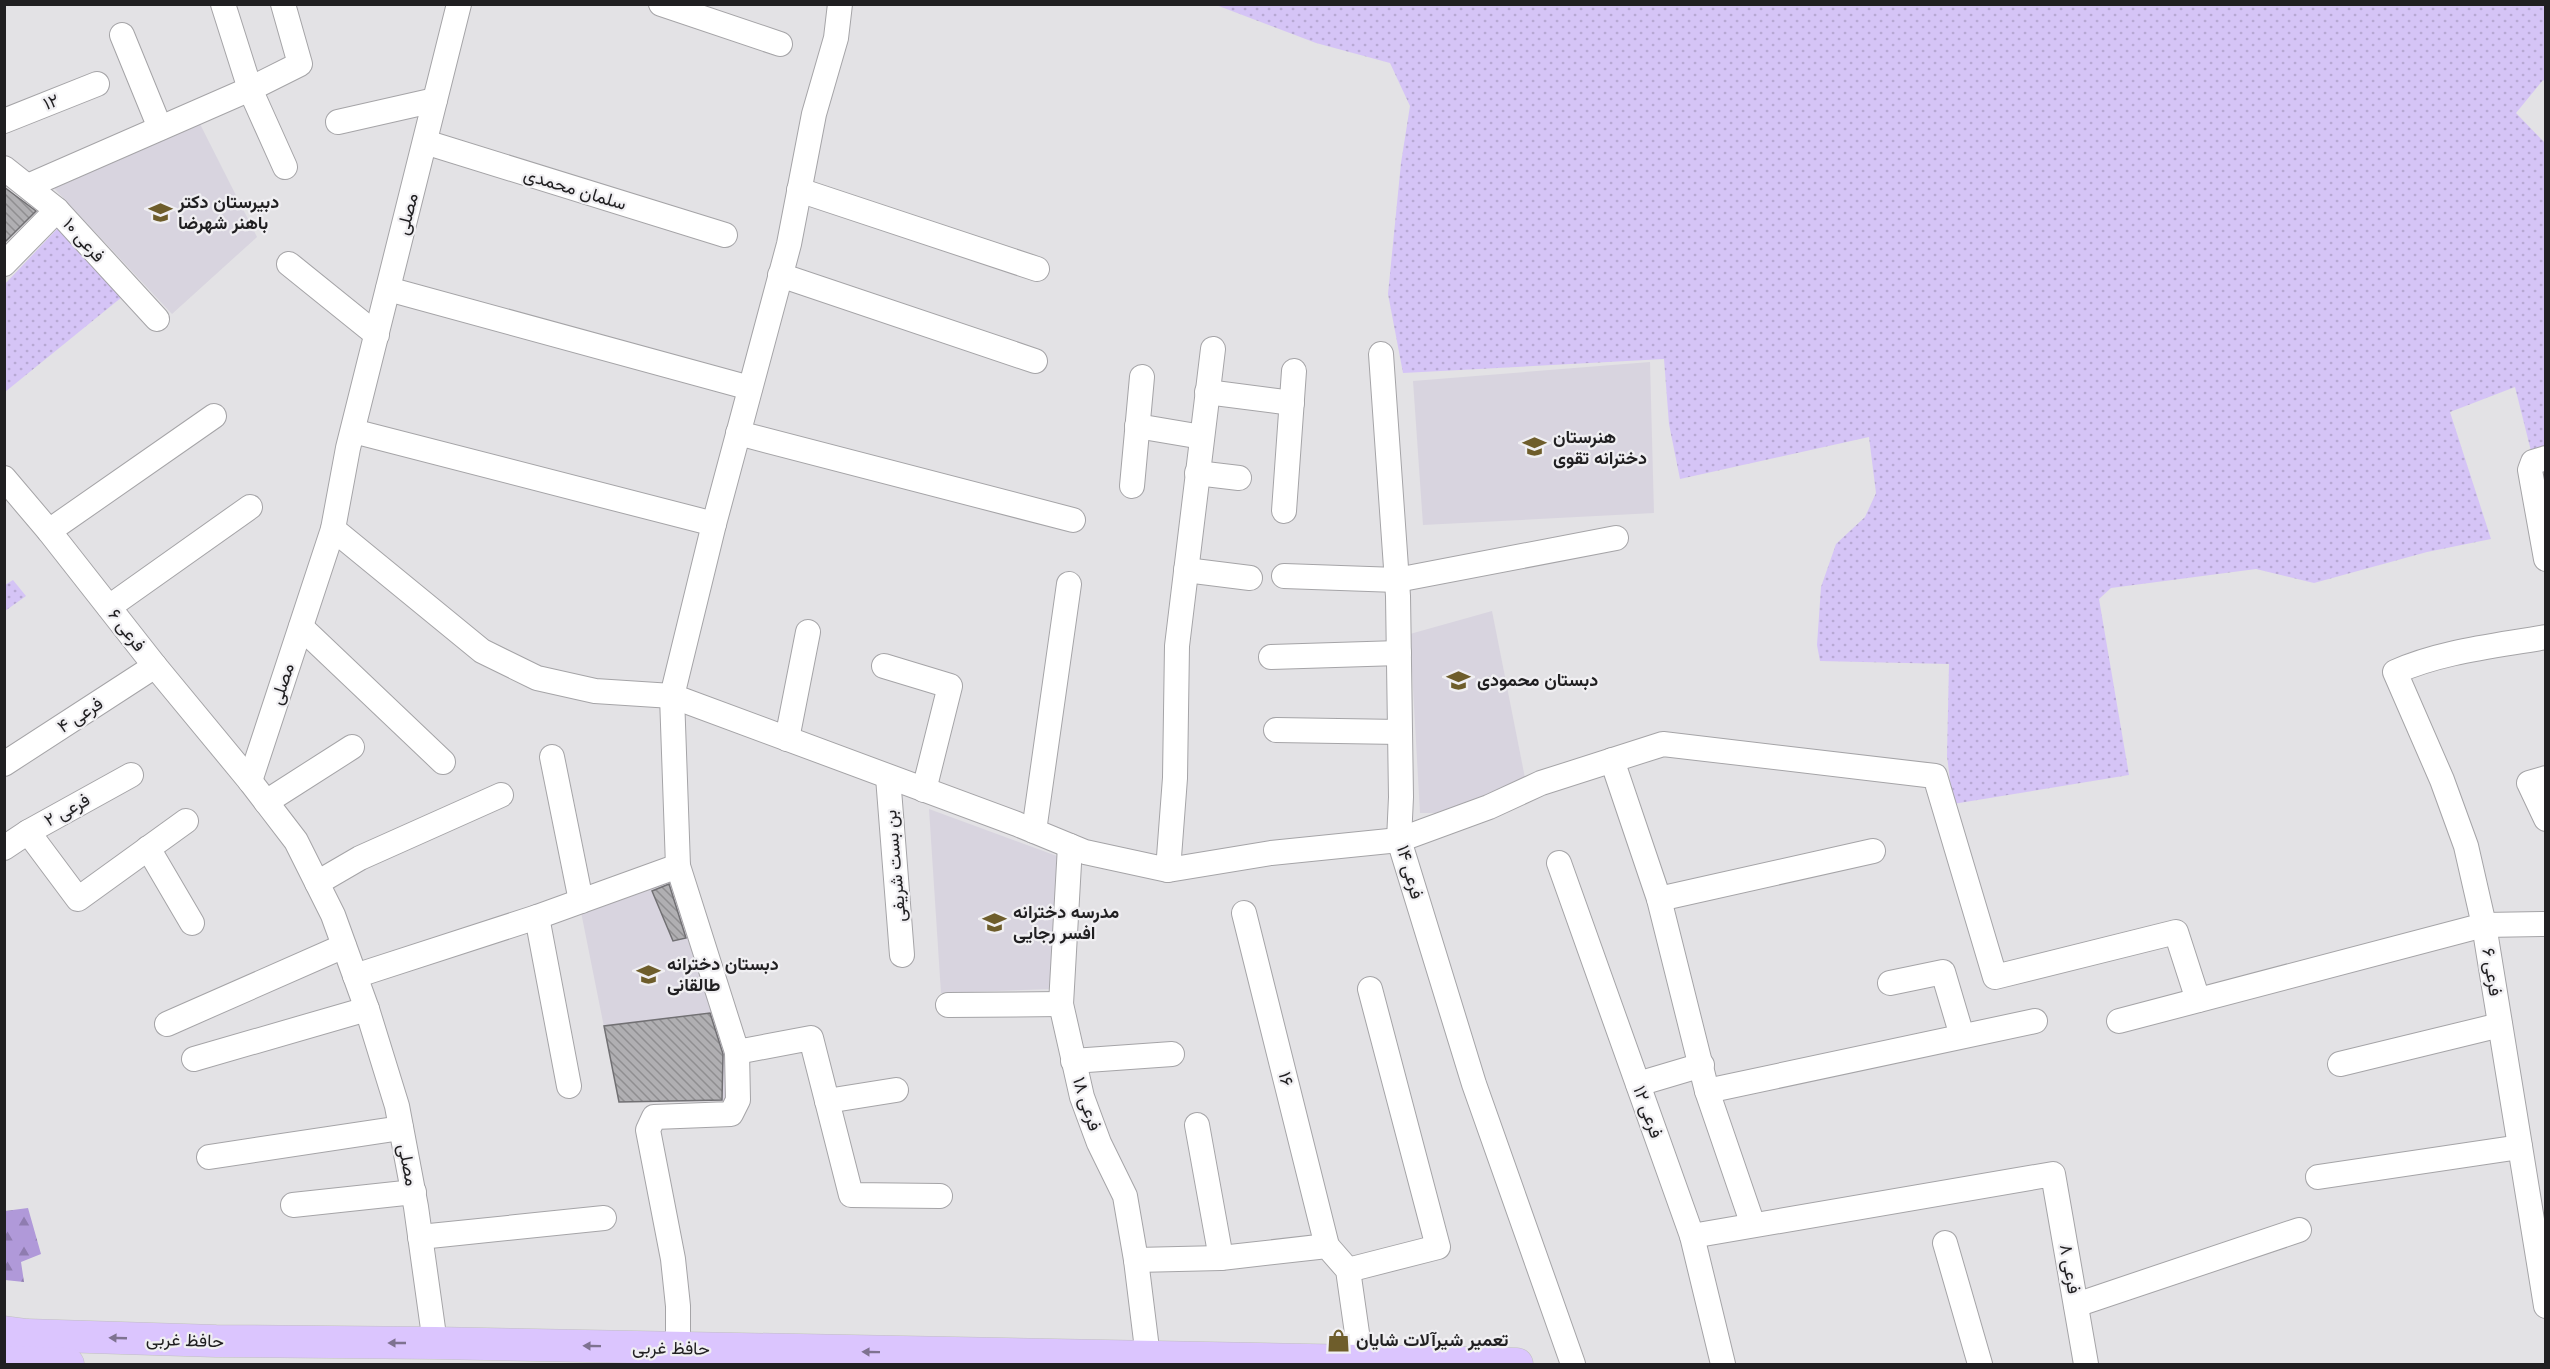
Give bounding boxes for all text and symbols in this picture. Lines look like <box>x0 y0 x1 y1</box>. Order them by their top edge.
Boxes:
street label: ۱۲ <box>40 87 62 115</box>
street label: سلمان محمدی <box>521 161 630 215</box>
place label: دبیرستان دکتر باهنر شهرضا <box>177 189 279 234</box>
street label: مصلی <box>389 190 423 237</box>
school or university icon: دبیرستان دکتر باهنر شهرضا <box>147 199 173 225</box>
street label: فرعی ۱۰ <box>58 212 111 267</box>
place label: هنرستان دخترانه تقوی <box>1553 424 1647 469</box>
school or university icon: هنرستان دخترانه تقوی <box>1522 434 1548 460</box>
street label: فرعی ۶ <box>103 603 152 656</box>
street label: مصلی <box>263 660 299 708</box>
school or university icon: دبستان محمودی <box>1446 667 1472 693</box>
place label: دبستان محمودی <box>1477 667 1598 691</box>
street label: فرعی ۴ <box>52 691 107 738</box>
street label: فرعی ۲ <box>39 787 94 831</box>
street label: بن بست شریفی <box>877 809 911 923</box>
street label: فرعی ۱۴ <box>1392 842 1430 901</box>
place label: مدرسه دخترانه افسر رجایی <box>1013 899 1120 944</box>
school or university icon: مدرسه دخترانه افسر رجایی <box>982 909 1008 935</box>
street label: فرعی ۶ <box>2477 946 2509 998</box>
place label: دبستان دخترانه طالقانی <box>667 951 779 996</box>
school or university icon: دبستان دخترانه طالقانی <box>636 961 662 987</box>
street label: ۱۶ <box>1274 1069 1300 1089</box>
street label: فرعی ۱۸ <box>1068 1074 1108 1134</box>
street label: فرعی ۱۲ <box>1628 1082 1669 1141</box>
street label: مصلی <box>393 1142 425 1188</box>
street label: فرعی ۸ <box>2055 1242 2087 1296</box>
street label: حافظ غربی <box>146 1326 224 1352</box>
shop icon: تعمیر شیرآلات شایان <box>1325 1327 1351 1353</box>
place label: تعمیر شیرآلات شایان <box>1356 1327 1509 1351</box>
one-way arrow <box>109 1333 128 1343</box>
street label: حافظ غربی <box>632 1334 710 1360</box>
one-way arrow <box>387 1338 406 1348</box>
one-way arrow <box>582 1341 601 1351</box>
one-way arrow <box>861 1347 880 1357</box>

